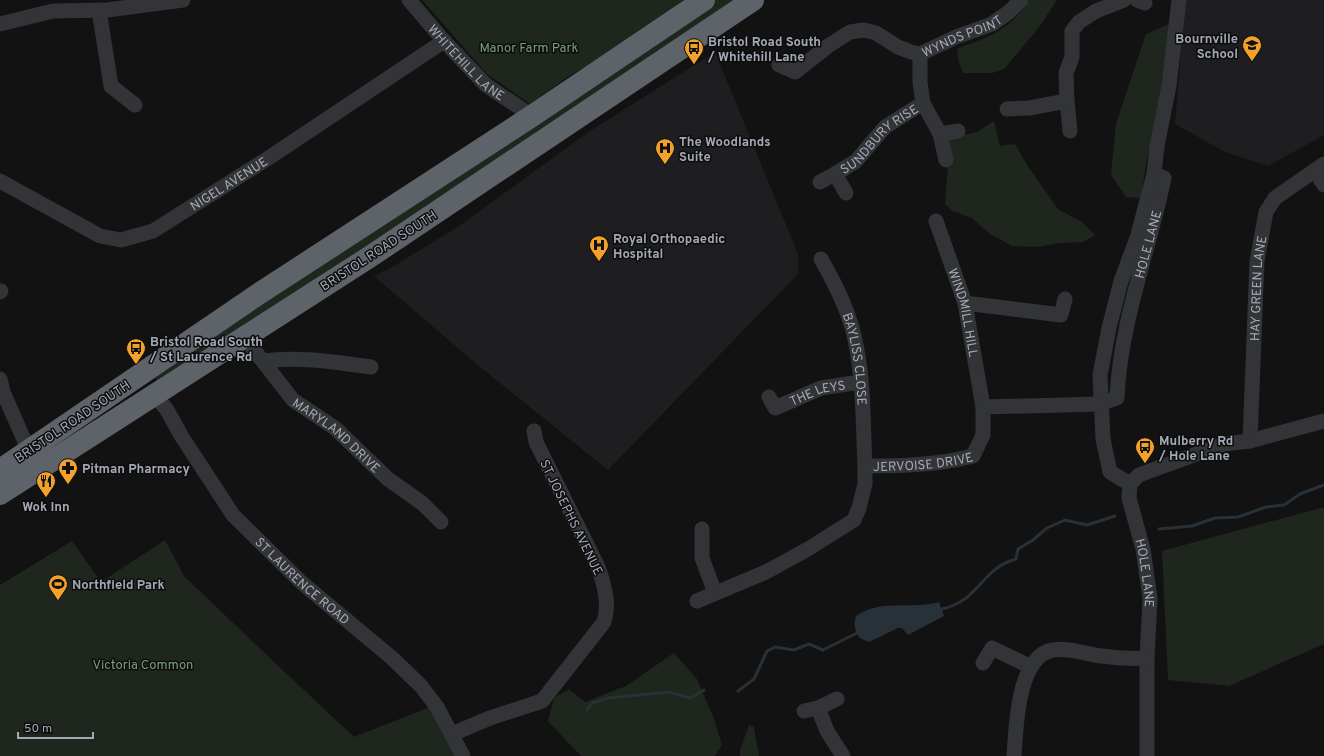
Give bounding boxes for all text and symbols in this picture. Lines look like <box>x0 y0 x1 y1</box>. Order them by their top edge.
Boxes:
street label: WYNDS POINT <box>920 13 1006 62</box>
street label: WHITEHILL LANE <box>424 22 507 105</box>
place label: Bournville School <box>1175 32 1238 63</box>
school or university icon: Bournville School <box>1241 34 1263 62</box>
place label: Bristol Road South / Whitehill Lane <box>707 35 821 66</box>
bus stop icon: Bristol Road South / Whitehill Lane <box>683 37 705 65</box>
park label: Manor Farm Park <box>479 41 579 57</box>
street label: SUNDBURY RISE <box>838 102 922 179</box>
place label: The Woodlands Suite <box>679 135 771 166</box>
hospital icon: The Woodlands Suite <box>654 137 676 165</box>
street label: NIGEL AVENUE <box>188 155 271 215</box>
street label: BRISTOL ROAD SOUTH <box>318 208 440 295</box>
street label: HOLE LANE <box>1133 209 1166 280</box>
place label: Royal Orthopaedic Hospital <box>613 232 725 263</box>
hospital icon: Royal Orthopaedic Hospital <box>588 234 610 262</box>
street label: HAY GREEN LANE <box>1248 235 1271 341</box>
street label: WINDMILL HILL <box>943 267 980 358</box>
street label: BAYLISS CLOSE <box>838 311 869 406</box>
place label: Bristol Road South / St Laurence Rd <box>149 335 263 366</box>
bus stop icon: Bristol Road South / St Laurence Rd <box>125 337 147 365</box>
street label: BRISTOL ROAD SOUTH <box>12 378 134 467</box>
street label: THE LEYS <box>788 378 847 411</box>
street label: MARYLAND DRIVE <box>289 396 383 477</box>
place label: Mulberry Rd / Hole Lane <box>1158 434 1233 465</box>
bus stop icon: Mulberry Rd / Hole Lane <box>1134 436 1156 464</box>
street label: JERVOISE DRIVE <box>873 450 975 476</box>
pharmacy icon: Pitman Pharmacy <box>57 457 79 485</box>
street label: ST JOSEPHS AVENUE <box>535 457 605 578</box>
place label: Pitman Pharmacy <box>82 462 190 478</box>
restaurant icon: Wok Inn <box>35 470 57 498</box>
place label: Wok Inn <box>22 500 70 516</box>
street label: ST LAURENCE ROAD <box>251 535 352 629</box>
street label: HOLE LANE <box>1131 537 1156 608</box>
sports icon: Northfield Park <box>47 573 69 601</box>
place label: Northfield Park <box>72 578 165 594</box>
park label: Victoria Common <box>93 658 193 674</box>
scale bar <box>18 714 93 740</box>
text: 50 m <box>24 721 52 737</box>

